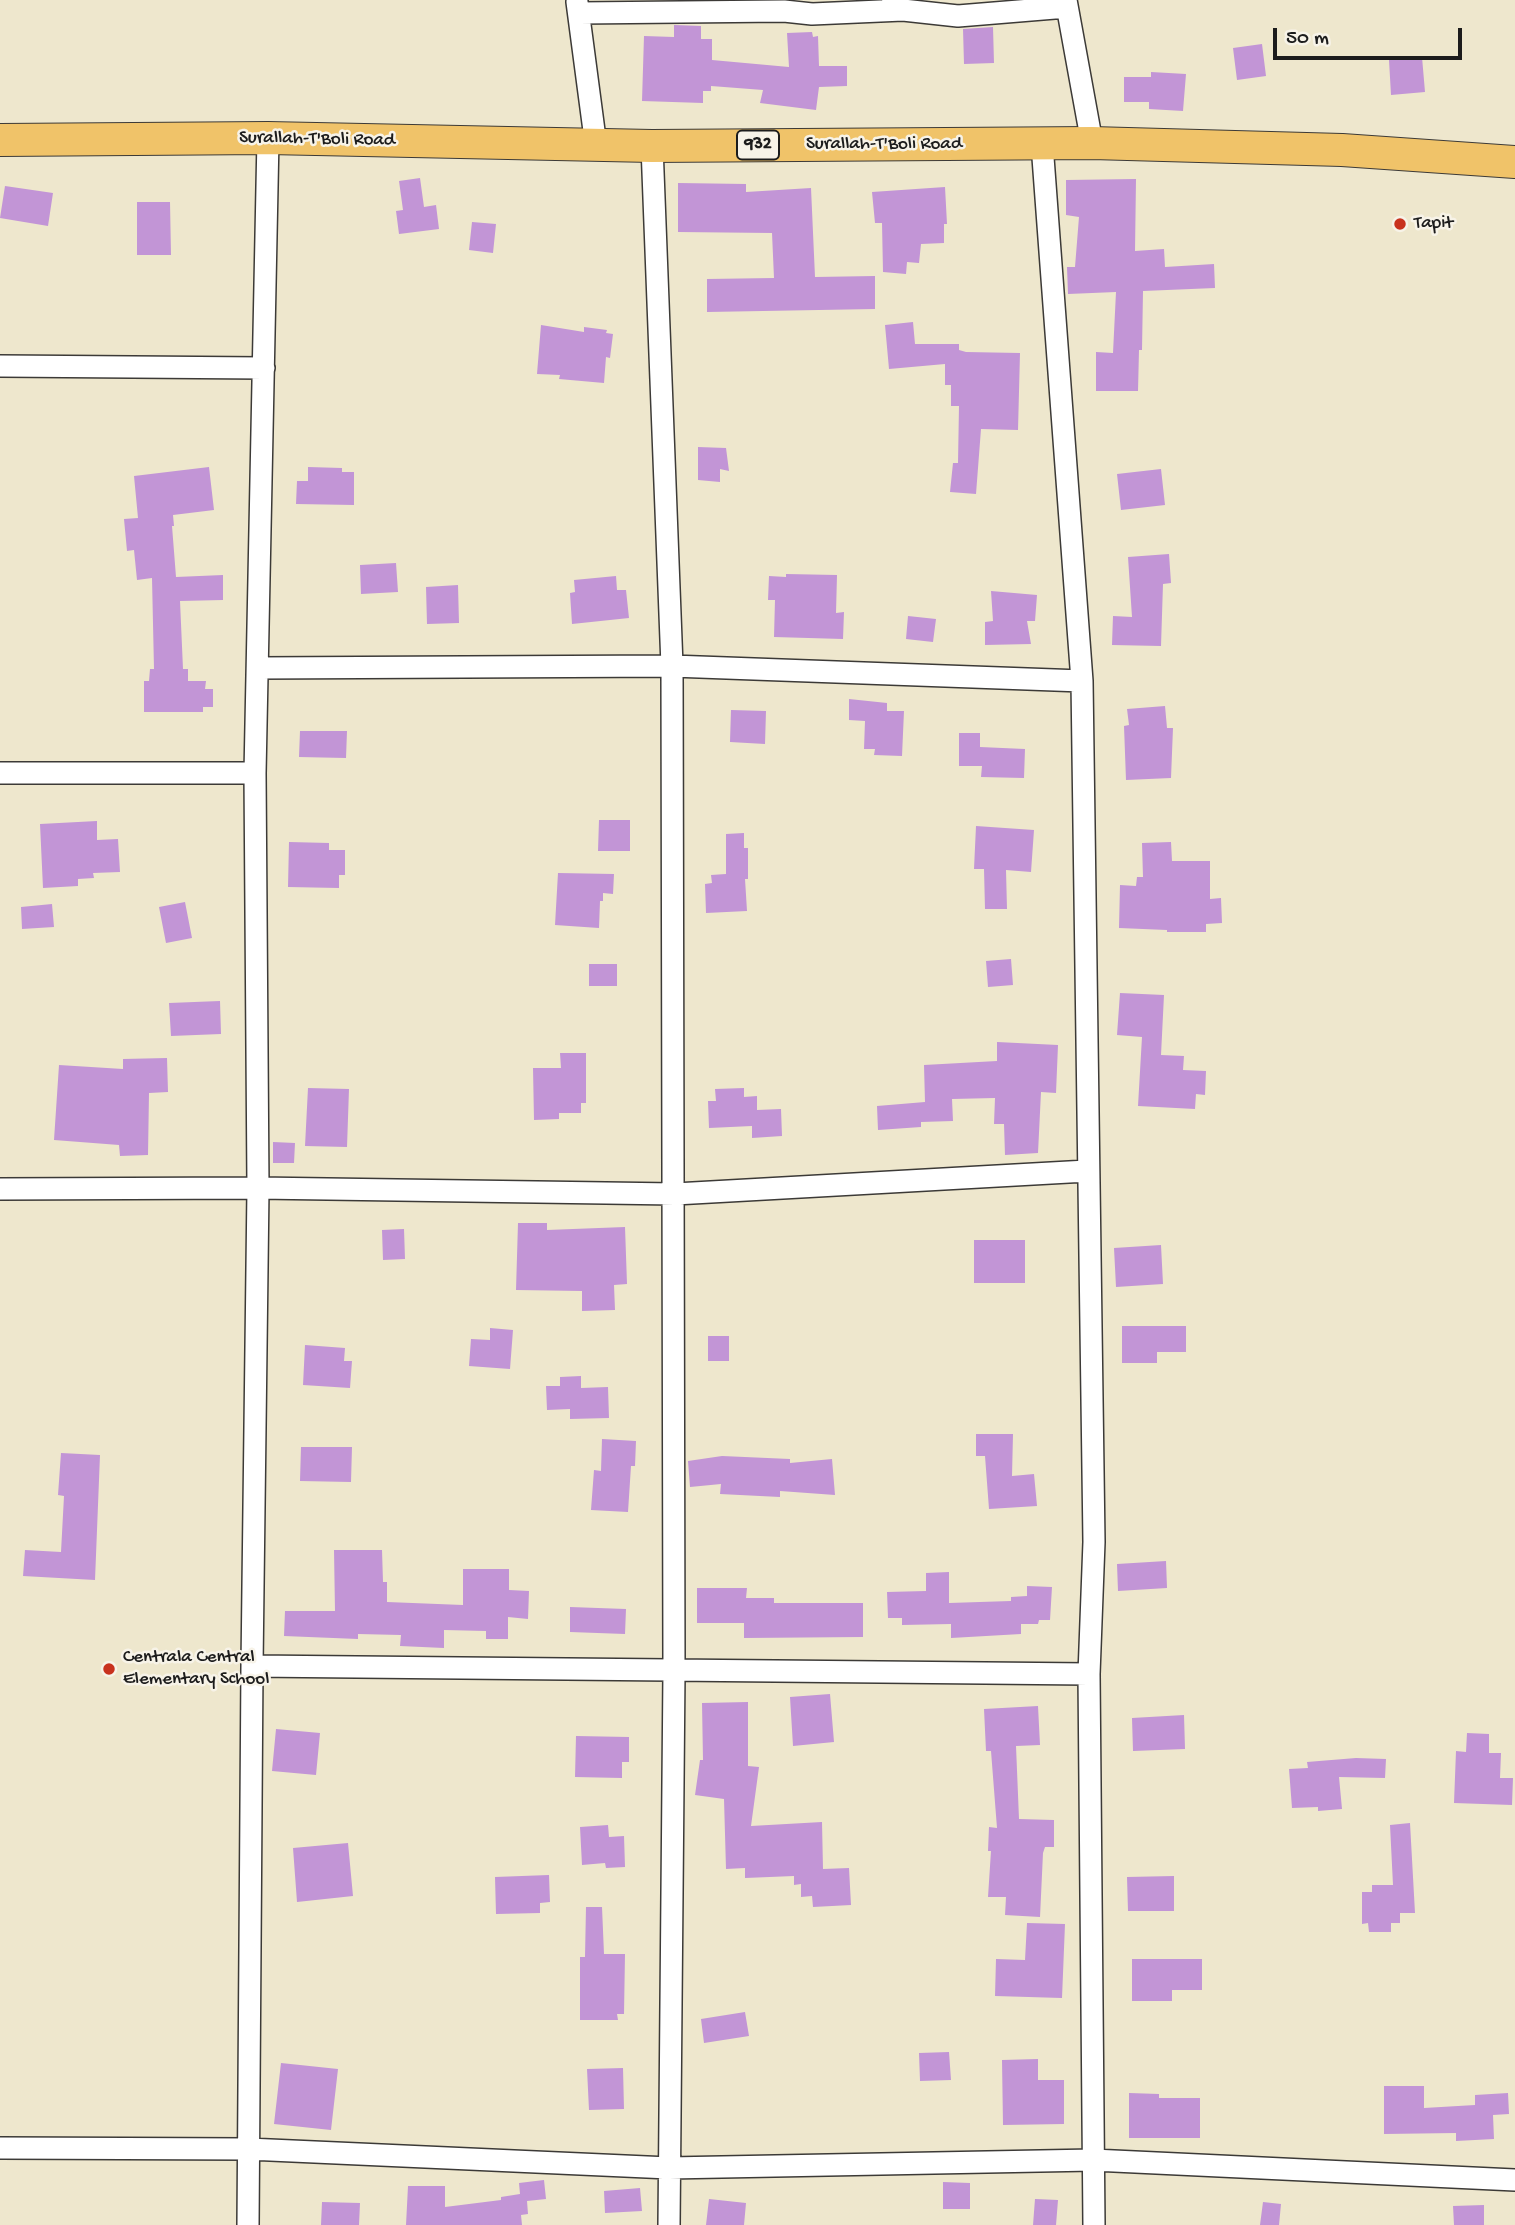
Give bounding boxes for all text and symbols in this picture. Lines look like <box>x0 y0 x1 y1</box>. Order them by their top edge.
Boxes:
scale bar <box>1277 14 1466 58</box>
text: 50 m <box>1286 27 1329 52</box>
street label: Surallah-T'Boli Road <box>239 127 395 153</box>
road number: 932 <box>737 130 779 160</box>
street label: Surallah-T'Boli Road <box>806 134 962 156</box>
place label: Tapit <box>1414 213 1453 235</box>
marker: Tapit <box>1392 216 1408 232</box>
place label: Centrala Central Elementary School <box>123 1647 269 1691</box>
marker: Centrala Central Elementary School <box>101 1661 117 1677</box>

